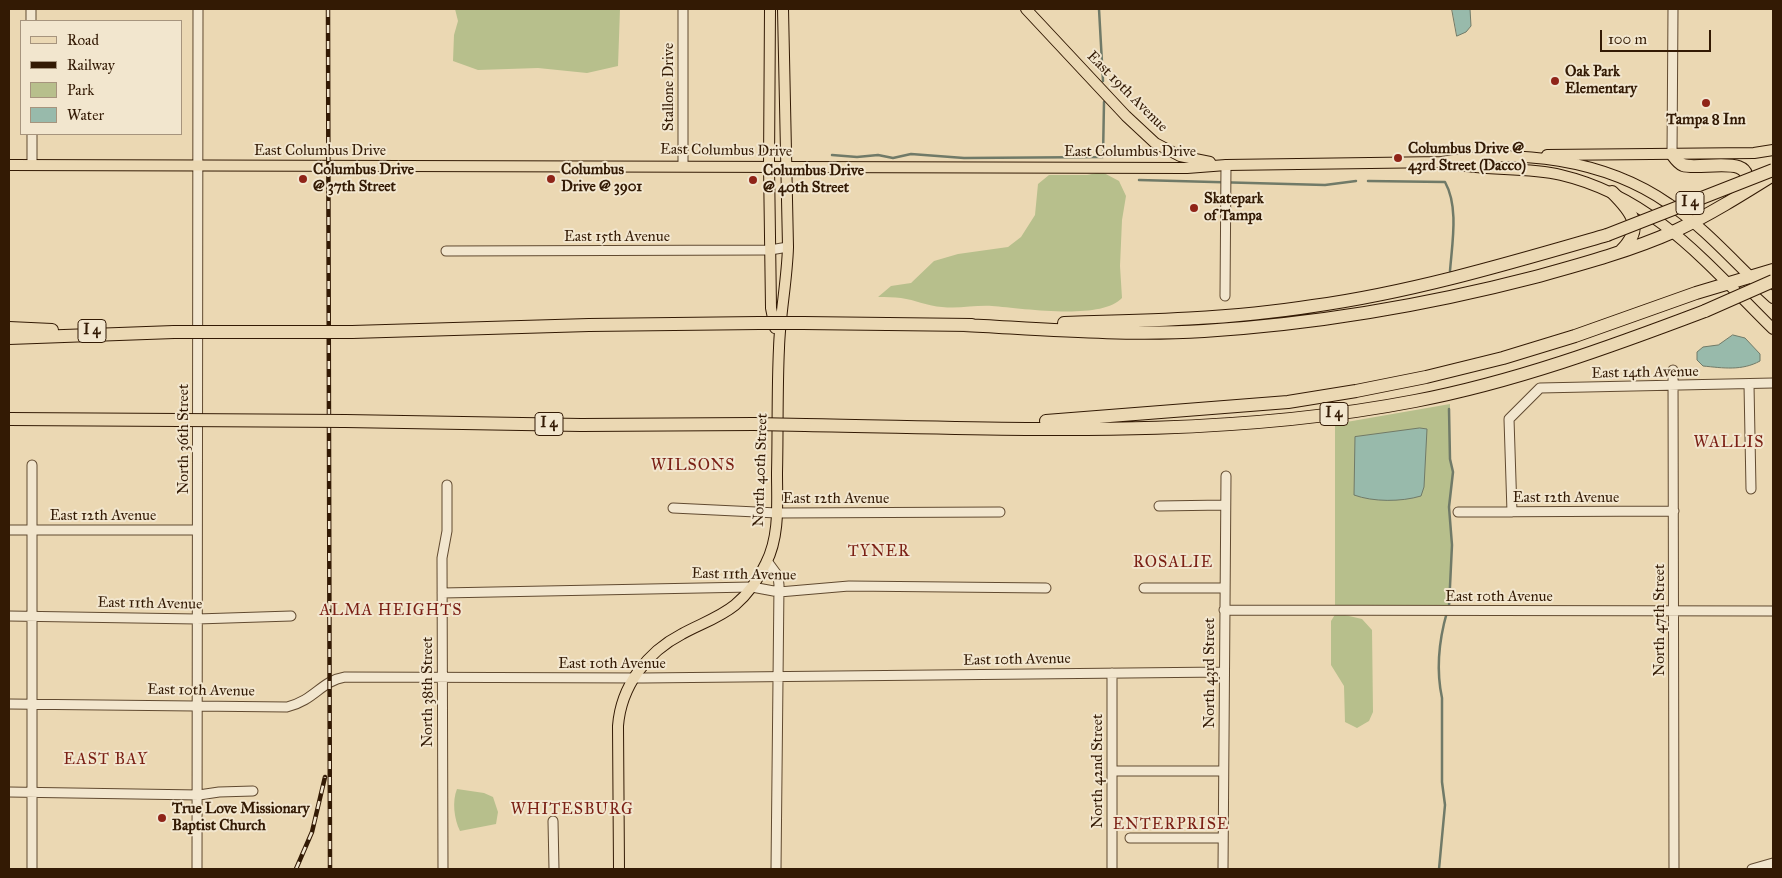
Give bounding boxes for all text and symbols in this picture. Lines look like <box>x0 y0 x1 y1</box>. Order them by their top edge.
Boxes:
legend <box>20 20 182 135</box>
scale bar <box>1602 20 1713 52</box>
text: 100 m <box>1608 30 1647 48</box>
text: Road <box>67 31 99 49</box>
street label: Stallone Drive <box>660 43 678 131</box>
street label: East 19th Avenue <box>1083 48 1171 136</box>
text: Railway <box>67 56 115 74</box>
place label: Oak Park Elementary <box>1565 63 1637 98</box>
marker: Oak Park Elementary <box>1549 75 1561 87</box>
text: Park <box>67 81 94 99</box>
marker: Tampa 8 Inn <box>1700 97 1712 109</box>
text: Water <box>67 106 104 124</box>
place label: Tampa 8 Inn <box>1666 111 1746 129</box>
place label: Columbus Drive @ 43rd Street (Dacco) <box>1408 140 1526 175</box>
street label: East Columbus Drive <box>660 141 792 161</box>
street label: East Columbus Drive <box>254 142 386 160</box>
street label: East Columbus Drive <box>1064 143 1196 161</box>
marker: Columbus Drive @ 43rd Street (Dacco) <box>1392 152 1404 164</box>
place label: Columbus Drive @ 37th Street <box>313 161 414 196</box>
place label: Columbus Drive @ 3901 <box>561 161 642 196</box>
place label: Columbus Drive @ 40th Street <box>763 162 864 197</box>
marker: Columbus Drive @ 37th Street <box>297 173 309 185</box>
marker: Columbus Drive @ 3901 <box>545 173 557 185</box>
marker: Columbus Drive @ 40th Street <box>747 174 759 186</box>
place label: Skatepark of Tampa <box>1204 190 1264 225</box>
road number: I 4 <box>1676 192 1704 214</box>
marker: Skatepark of Tampa <box>1188 202 1200 214</box>
street label: East 15th Avenue <box>564 228 670 246</box>
road number: I 4 <box>78 320 106 342</box>
street label: East 14th Avenue <box>1591 363 1699 383</box>
street label: North 36th Street <box>175 384 193 494</box>
road number: I 4 <box>1320 402 1348 426</box>
road number: I 4 <box>535 412 563 436</box>
street label: North 40th Street <box>750 413 772 527</box>
district label: WALLIS <box>1693 433 1765 453</box>
district label: WILSONS <box>650 456 736 476</box>
street label: East 12th Avenue <box>1513 489 1619 507</box>
street label: East 12th Avenue <box>783 490 889 508</box>
street label: East 12th Avenue <box>50 507 156 525</box>
district label: TYNER <box>847 542 911 562</box>
district label: ROSALIE <box>1132 553 1214 573</box>
street label: North 47th Street <box>1651 564 1669 676</box>
street label: East 11th Avenue <box>691 565 797 585</box>
street label: East 10th Avenue <box>1445 588 1553 606</box>
street label: East 11th Avenue <box>97 594 203 614</box>
district label: ALMA HEIGHTS <box>318 601 464 621</box>
street label: North 43rd Street <box>1201 618 1219 728</box>
street label: North 38th Street <box>419 637 437 747</box>
street label: East 10th Avenue <box>963 650 1071 670</box>
street label: East 10th Avenue <box>558 655 666 673</box>
street label: East 10th Avenue <box>147 681 255 701</box>
street label: North 42nd Street <box>1089 714 1107 828</box>
district label: EAST BAY <box>63 750 149 770</box>
place label: True Love Missionary Baptist Church <box>172 800 310 835</box>
district label: WHITESBURG <box>509 800 635 820</box>
marker: True Love Missionary Baptist Church <box>156 812 168 824</box>
district label: ENTERPRISE <box>1111 815 1231 835</box>

